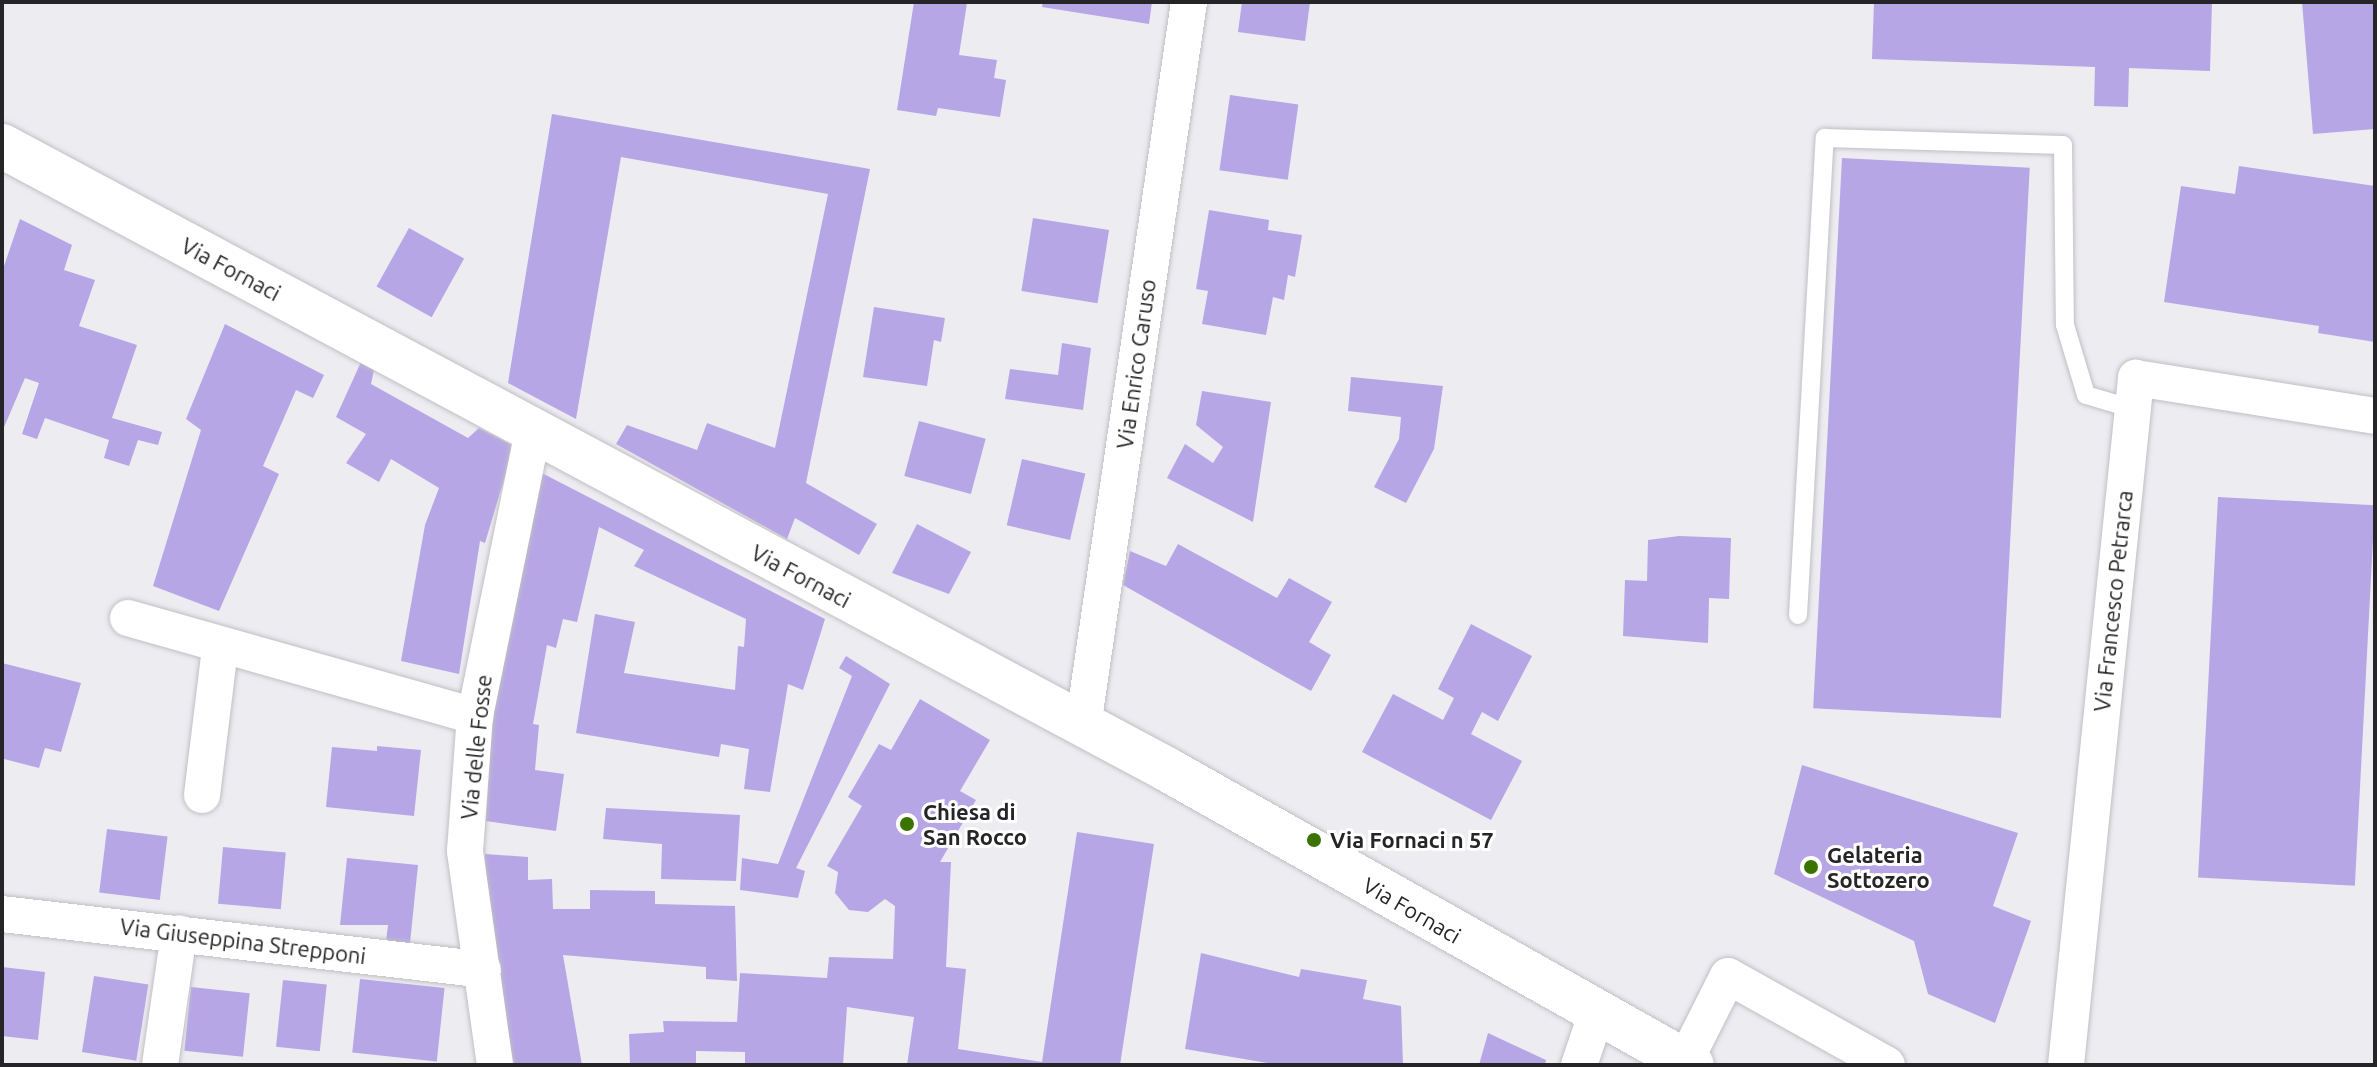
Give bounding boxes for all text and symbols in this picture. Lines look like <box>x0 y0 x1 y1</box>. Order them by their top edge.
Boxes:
street label: Via Fornaci <box>177 232 285 306</box>
street label: Via Enrico Caruso <box>1111 277 1161 451</box>
street label: Via Francesco Petrarca <box>2088 489 2138 713</box>
street label: Via Fornaci <box>747 539 855 613</box>
street label: Via delle Fosse <box>455 673 497 821</box>
place label: Chiesa di San Rocco <box>923 798 1027 850</box>
marker: Chiesa di San Rocco <box>898 815 916 833</box>
place label: Via Fornaci n 57 <box>1330 827 1494 853</box>
marker: Via Fornaci n 57 <box>1305 831 1323 849</box>
place label: Gelateria Sottozero <box>1827 841 1930 892</box>
marker: Gelateria Sottozero <box>1802 858 1820 876</box>
street label: Via Fornaci <box>1358 871 1466 949</box>
street label: Via Giuseppina Strepponi <box>118 913 368 969</box>

